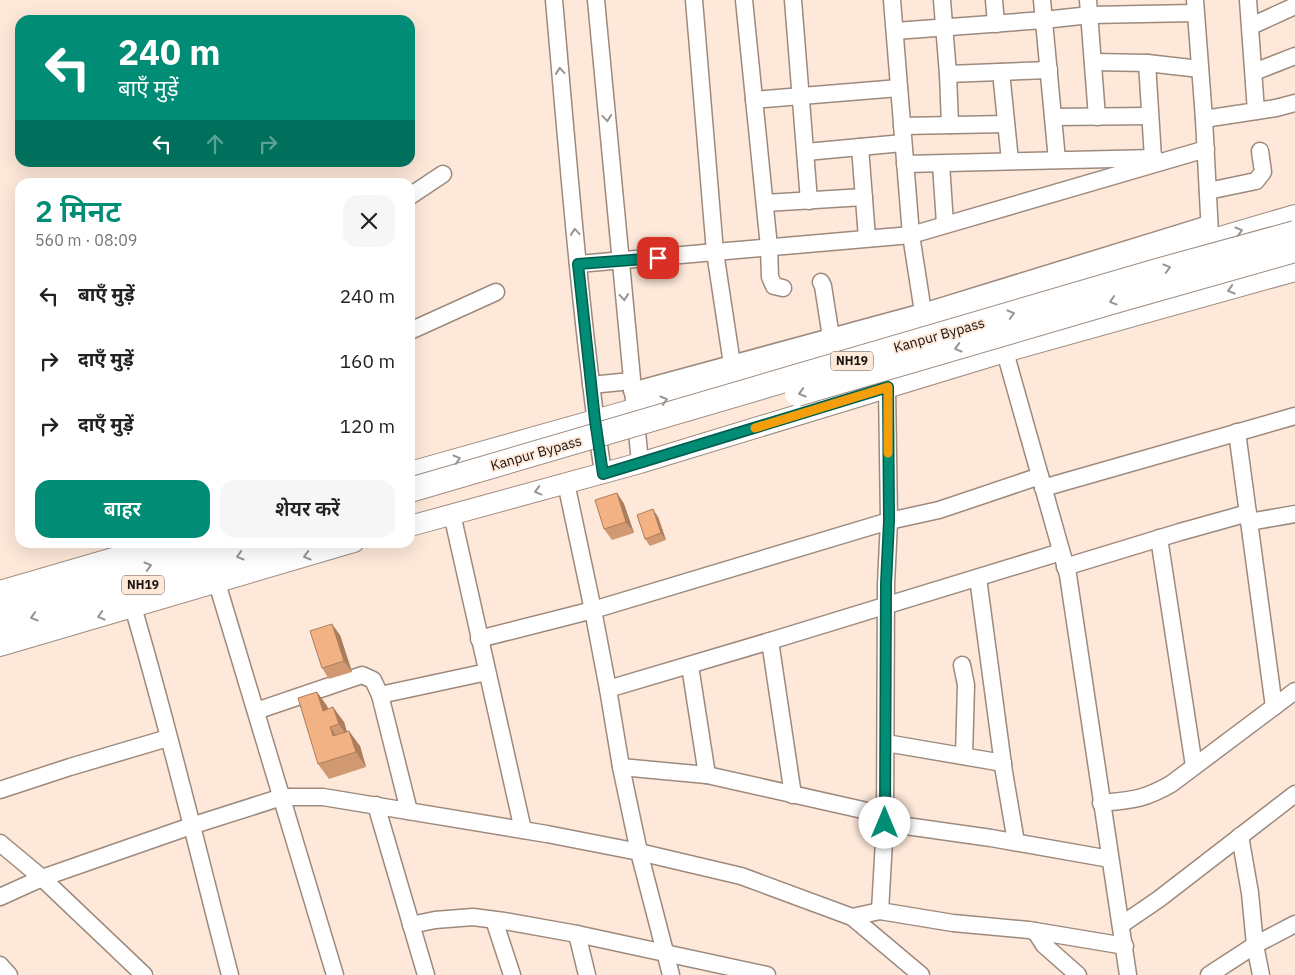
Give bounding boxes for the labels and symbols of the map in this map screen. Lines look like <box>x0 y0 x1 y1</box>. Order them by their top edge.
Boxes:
one-way arrow <box>555 66 566 74</box>
one-way arrow <box>601 115 612 123</box>
one-way arrow <box>1235 226 1243 236</box>
one-way arrow <box>570 228 581 236</box>
pin <box>637 237 679 279</box>
one-way arrow <box>1163 263 1171 274</box>
one-way arrow <box>1228 284 1236 294</box>
one-way arrow <box>618 294 629 302</box>
one-way arrow <box>1110 296 1118 306</box>
one-way arrow <box>1006 310 1015 320</box>
street label: Kanpur Bypass <box>891 313 987 357</box>
one-way arrow <box>954 342 962 352</box>
road number: NH19 <box>831 352 873 371</box>
one-way arrow <box>798 388 806 398</box>
one-way arrow <box>659 396 667 406</box>
street label: Kanpur Bypass <box>488 431 584 475</box>
one-way arrow <box>452 454 460 464</box>
one-way arrow <box>534 485 542 495</box>
one-way arrow <box>236 551 245 561</box>
one-way arrow <box>304 551 312 561</box>
one-way arrow <box>143 561 151 571</box>
road number: NH19 <box>122 576 164 594</box>
one-way arrow <box>97 611 105 621</box>
one-way arrow <box>30 612 39 622</box>
position arrow <box>858 796 910 848</box>

